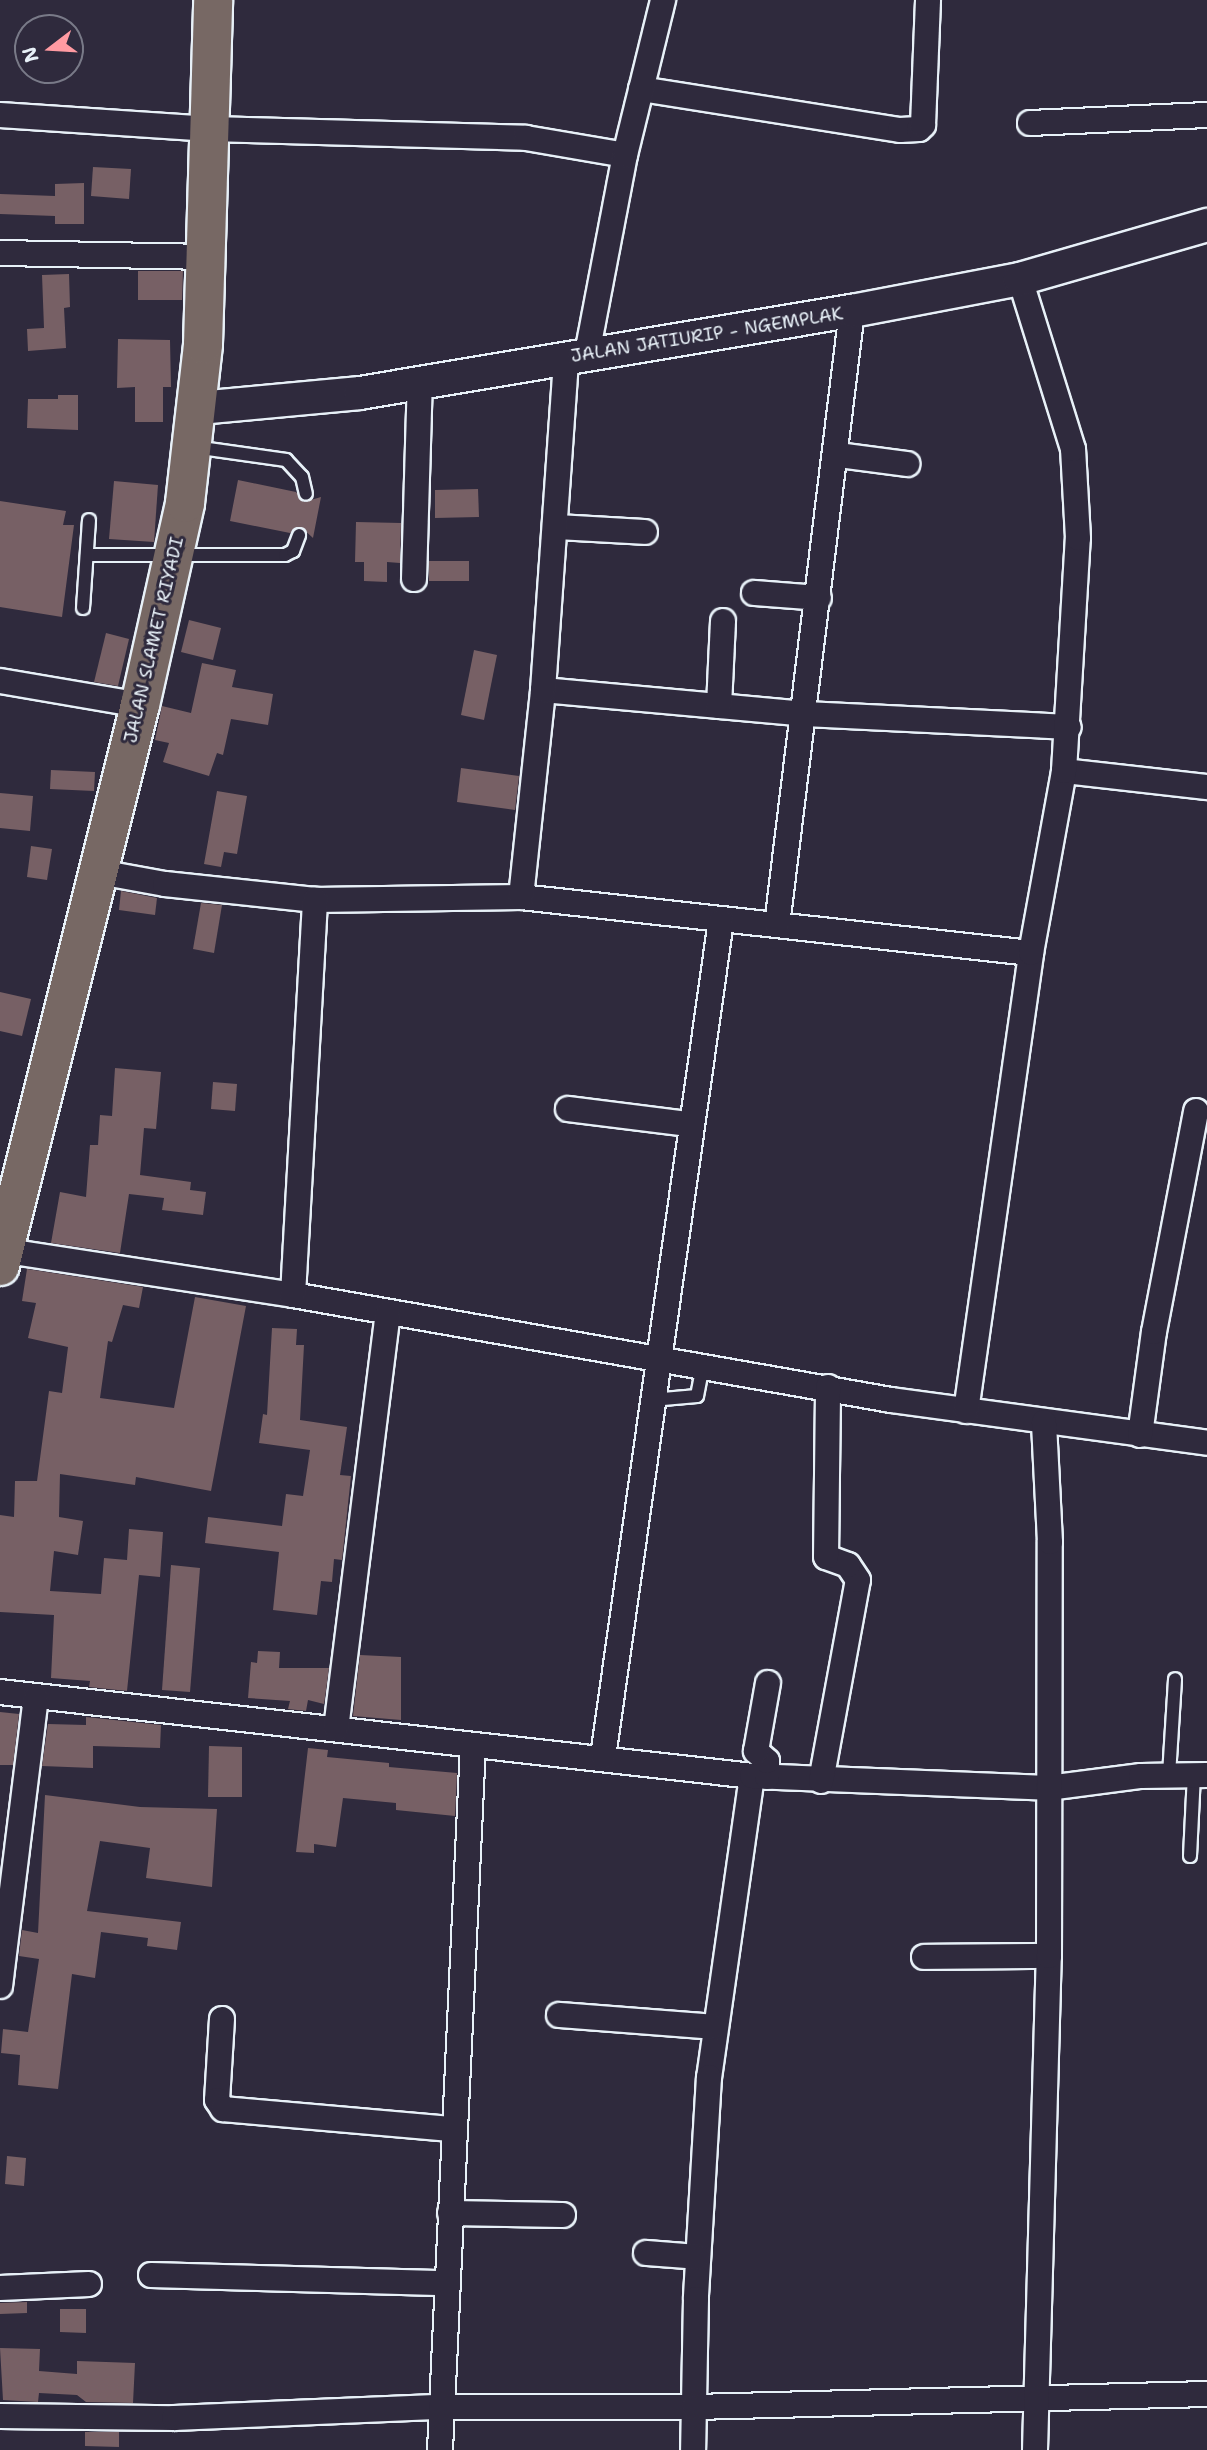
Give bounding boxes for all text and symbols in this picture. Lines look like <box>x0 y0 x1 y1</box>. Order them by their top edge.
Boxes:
north arrow <box>14 14 84 84</box>
text: N <box>16 44 45 66</box>
street label: JALAN JATIURIP - NGEMPLAK <box>569 303 845 367</box>
street label: JALAN SLAMET RIYADI <box>120 535 188 745</box>

